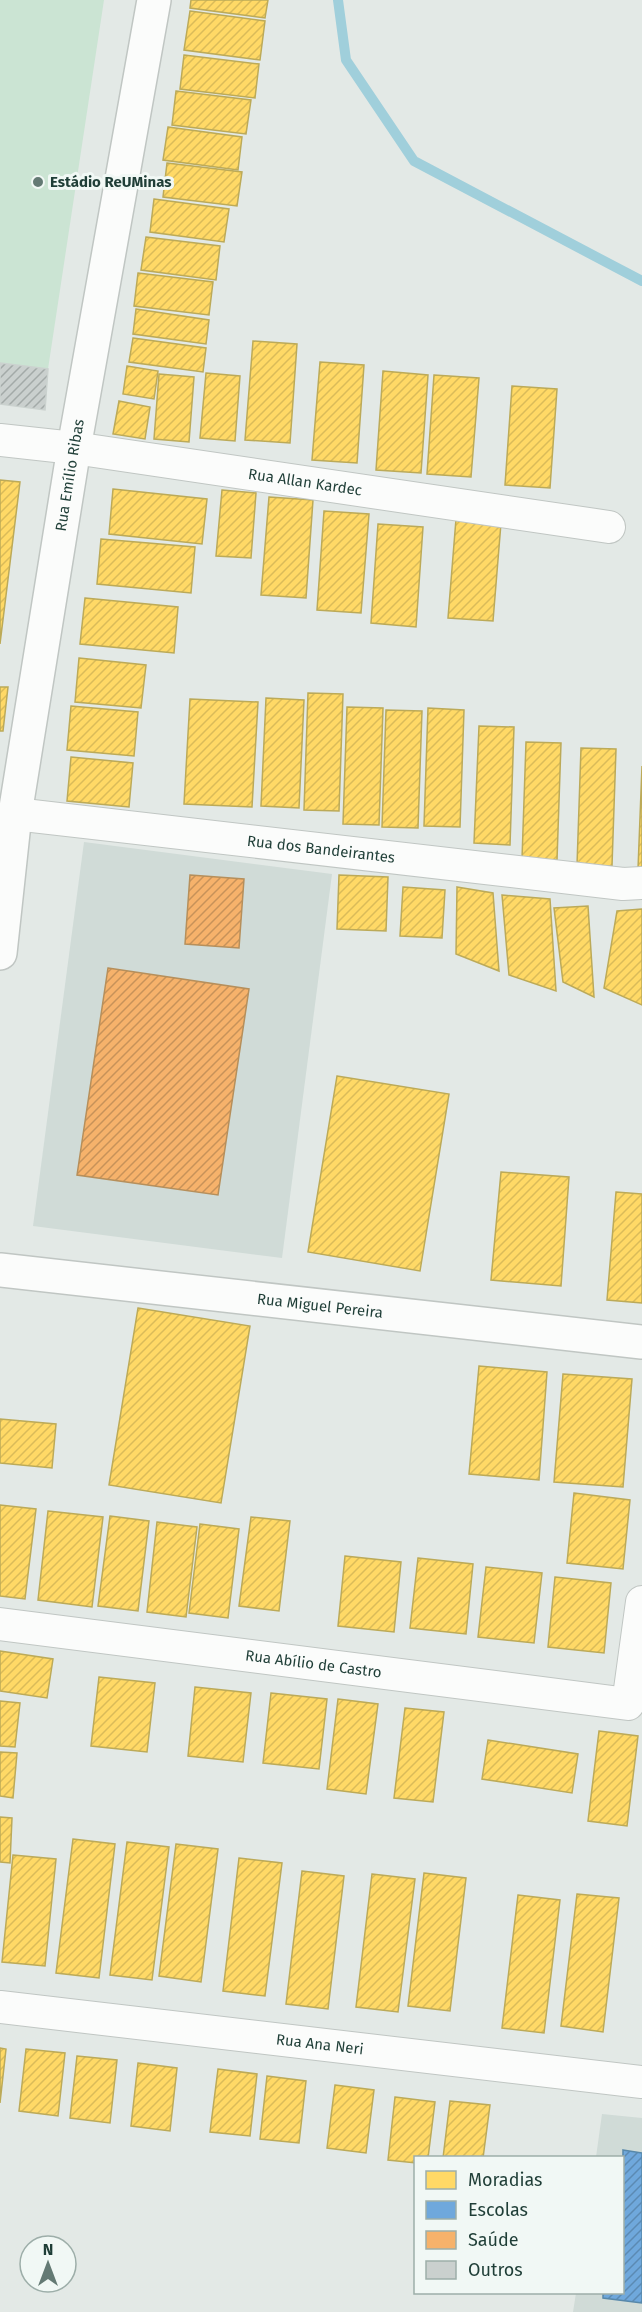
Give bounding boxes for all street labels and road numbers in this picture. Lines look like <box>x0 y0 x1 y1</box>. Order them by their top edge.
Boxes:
street label: Rua Emílio Ribas <box>52 418 88 533</box>
street label: Rua Allan Kardec <box>247 465 363 499</box>
street label: Rua dos Bandeirantes <box>246 832 396 867</box>
street label: Rua Miguel Pereira <box>256 1290 384 1322</box>
street label: Rua Abílio de Castro <box>244 1646 383 1682</box>
street label: Rua Ana Neri <box>275 2030 365 2058</box>

